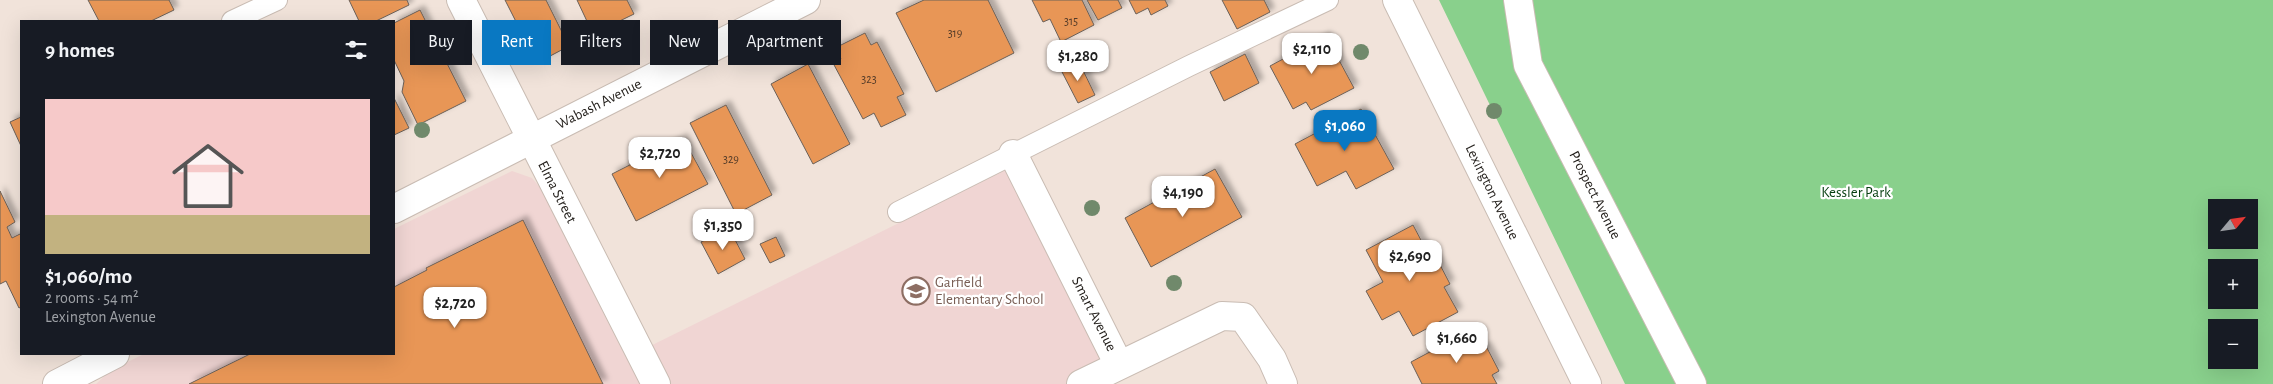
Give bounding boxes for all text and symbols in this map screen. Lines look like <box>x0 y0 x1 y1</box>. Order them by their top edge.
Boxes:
house number: 315 <box>1064 15 1078 27</box>
chip: Buy <box>410 20 472 65</box>
chip: Rent <box>482 20 551 65</box>
chip: Filters <box>561 20 640 65</box>
chip: New <box>650 20 718 65</box>
chip: Apartment <box>728 20 841 65</box>
house number: 319 <box>948 27 963 39</box>
pin: $2,110 <box>1271 32 1353 75</box>
icon: filters <box>342 36 370 64</box>
pin: $1,280 <box>1037 39 1119 82</box>
text: 9 homes <box>45 40 115 61</box>
text: $2,110 <box>1293 41 1331 57</box>
text: $1,280 <box>1058 48 1098 64</box>
house number: 323 <box>861 73 877 85</box>
street label: Wabash Avenue <box>554 76 644 132</box>
pin: $1,060 <box>1304 110 1386 152</box>
text: $1,060 <box>1324 118 1366 134</box>
icon: home <box>163 131 253 221</box>
pin: $2,720 <box>619 136 701 179</box>
street label: Lexington Avenue <box>1462 142 1522 242</box>
text: $2,720 <box>639 145 681 161</box>
street label: Prospect Avenue <box>1566 149 1624 242</box>
house number: 329 <box>723 153 739 165</box>
street label: Elma Street <box>535 158 579 226</box>
pin: $4,190 <box>1142 176 1224 218</box>
text: $4,190 <box>1163 184 1203 200</box>
park label: Kessler Park <box>1821 185 1891 200</box>
north arrow <box>2208 199 2258 249</box>
map controls <box>2208 199 2258 369</box>
pin: $1,350 <box>682 208 764 251</box>
text: $1,350 <box>704 217 742 233</box>
pin: $2,690 <box>1369 240 1451 282</box>
text: $2,690 <box>1389 248 1431 264</box>
button: + <box>2208 259 2258 309</box>
text: $1,060/mo <box>45 266 132 287</box>
street label: Smart Avenue <box>1069 274 1119 354</box>
place label: Garfield Elementary School <box>935 275 1044 307</box>
school or university icon: Garfield Elementary School <box>901 276 931 306</box>
pin: $2,720 <box>414 286 496 329</box>
text: 2 rooms · 54 m² <box>45 290 139 306</box>
text: $2,720 <box>434 295 476 311</box>
text: Lexington Avenue <box>45 309 156 325</box>
button: − <box>2208 319 2258 369</box>
pin: $1,660 <box>1416 322 1498 364</box>
text: $1,660 <box>1437 330 1477 346</box>

